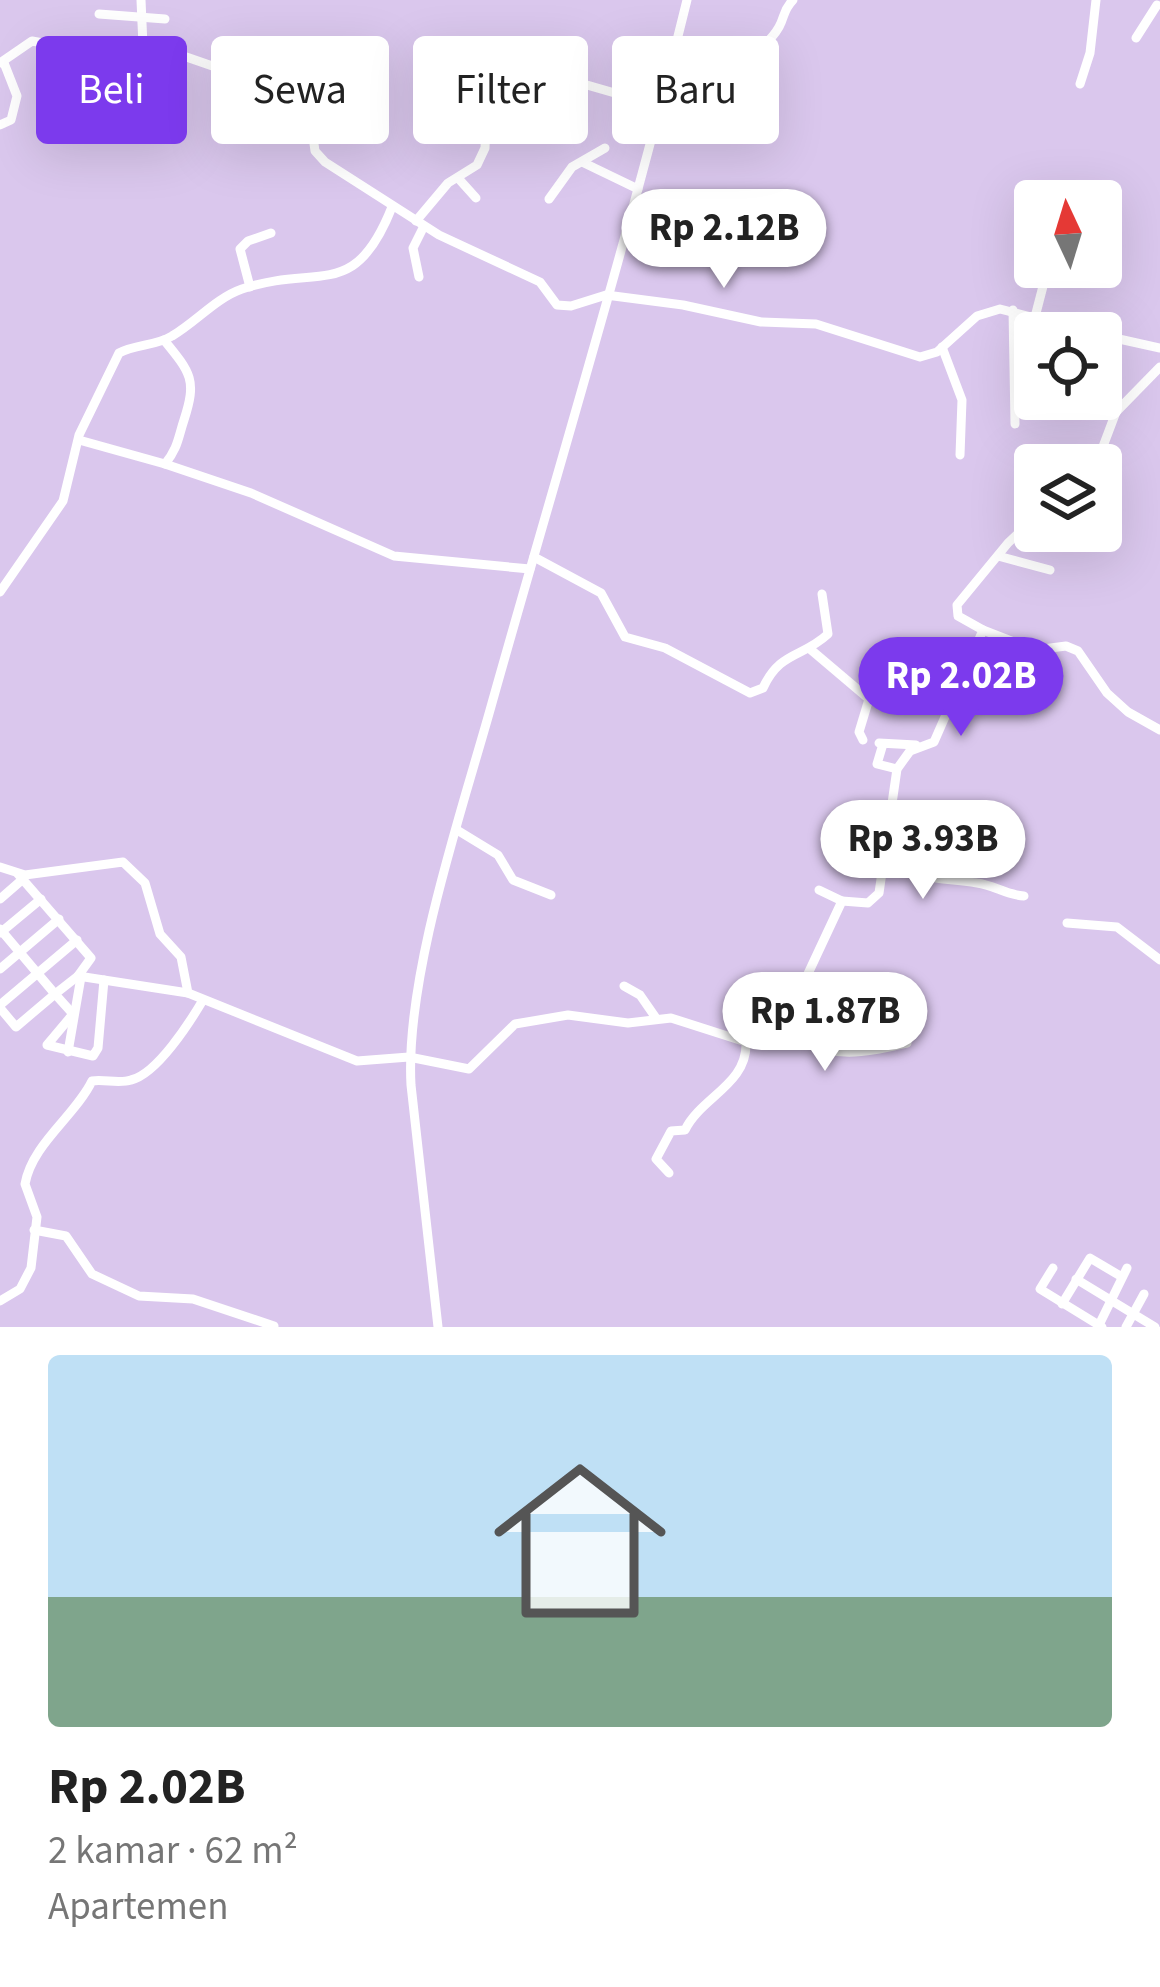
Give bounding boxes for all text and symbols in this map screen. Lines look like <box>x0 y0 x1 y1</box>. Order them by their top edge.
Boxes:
chip: Beli <box>36 36 187 144</box>
chip: Sewa <box>211 36 389 144</box>
chip: Filter <box>413 36 588 144</box>
chip: Baru <box>612 36 779 144</box>
north arrow <box>1014 180 1122 288</box>
map controls <box>1014 180 1122 552</box>
pin: Rp 2.12B <box>600 189 848 291</box>
text: Rp 2.12B <box>648 200 800 256</box>
button: locate <box>1014 312 1122 420</box>
button: layers <box>1014 444 1122 552</box>
pin: Rp 2.02B <box>837 637 1085 739</box>
text: Rp 2.02B <box>885 648 1037 704</box>
pin: Rp 3.93B <box>799 800 1047 902</box>
text: Rp 3.93B <box>847 811 999 867</box>
pin: Rp 1.87B <box>701 972 949 1074</box>
text: Rp 1.87B <box>749 983 901 1039</box>
icon: home <box>472 1433 688 1649</box>
text: Rp 2.02B <box>48 1751 246 1823</box>
text: 2 kamar · 62 m² <box>48 1823 298 1879</box>
text: Apartemen <box>48 1879 228 1935</box>

